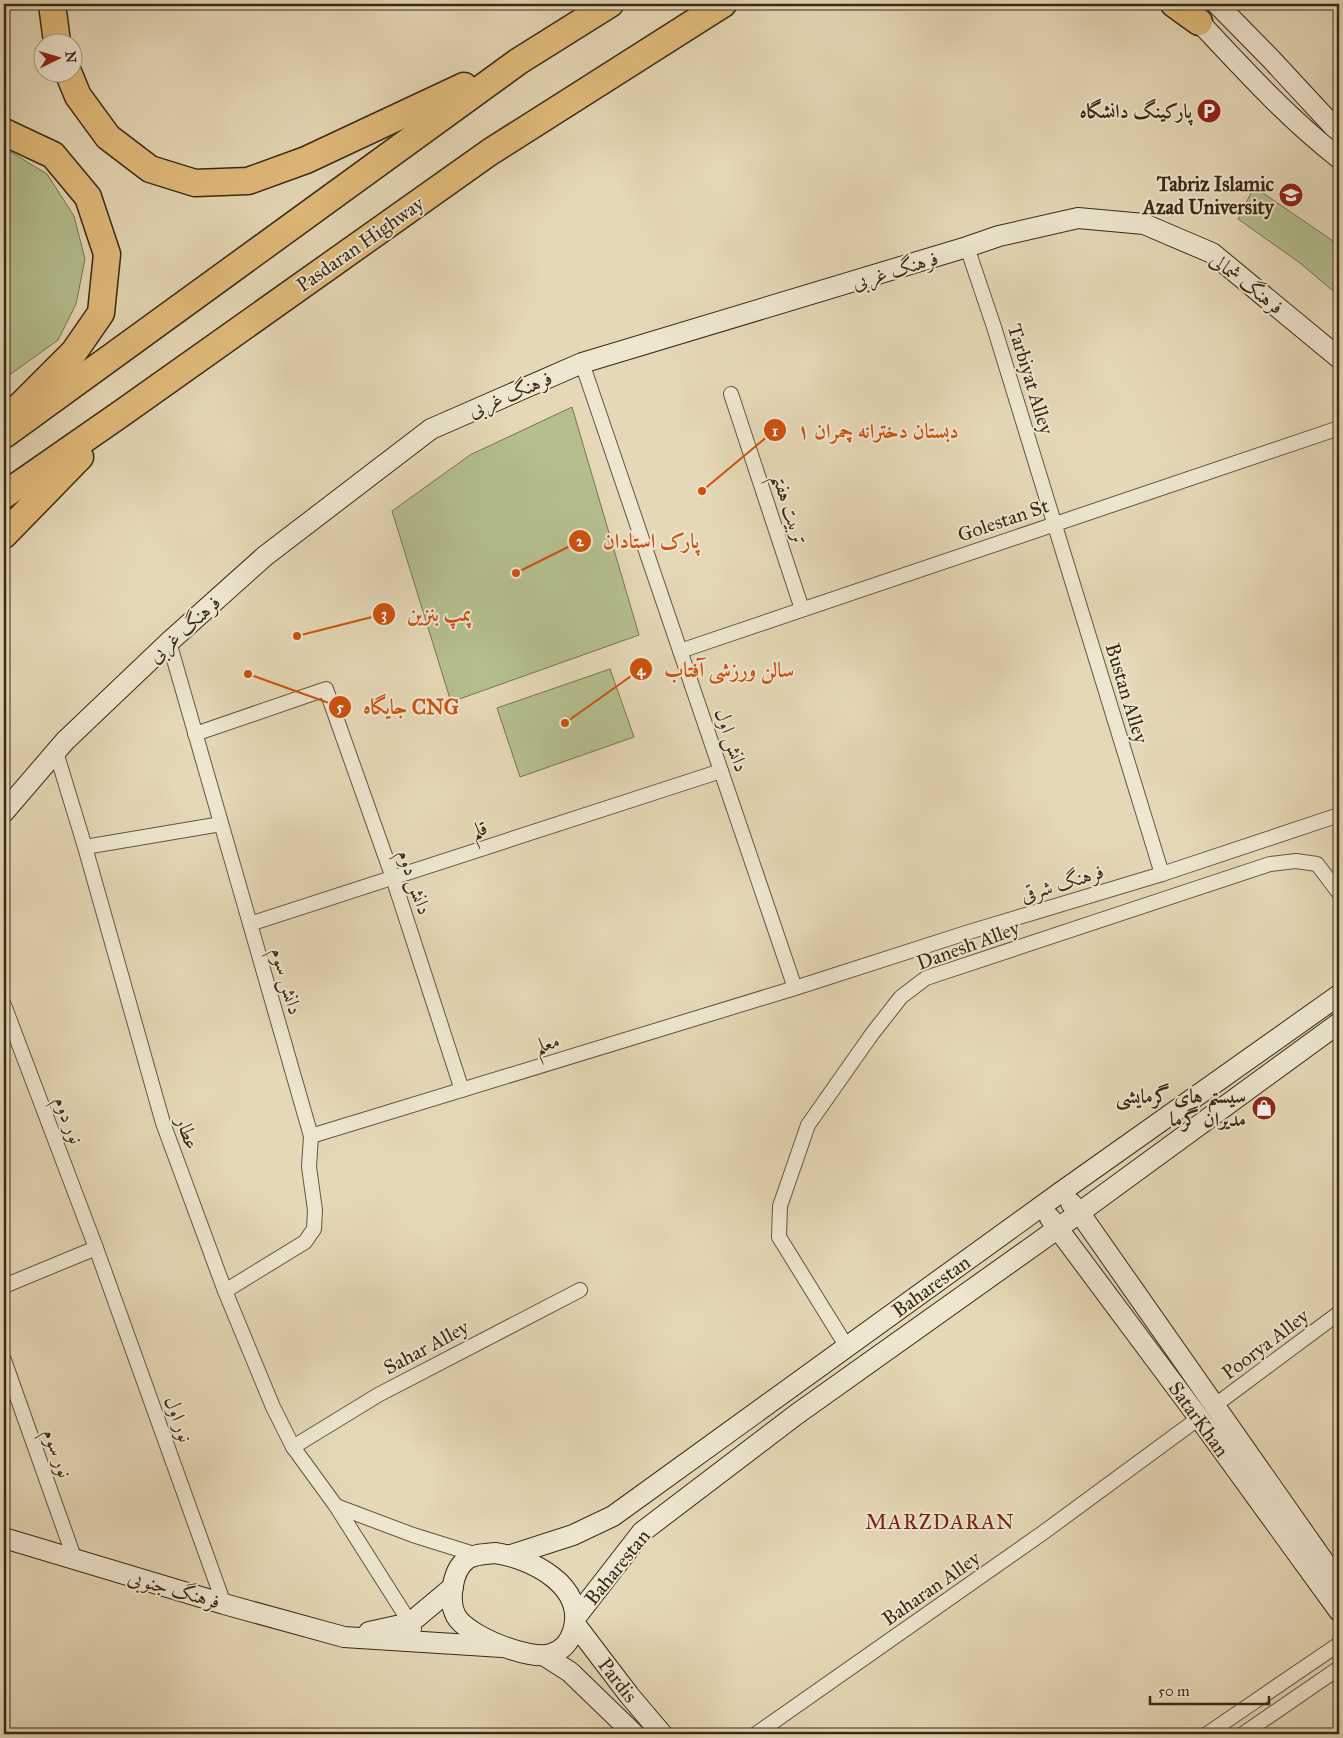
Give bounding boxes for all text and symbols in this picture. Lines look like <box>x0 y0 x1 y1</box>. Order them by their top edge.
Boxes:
north arrow <box>32 32 82 82</box>
text: N <box>61 50 79 64</box>
place label: پارکینگ دانشگاه <box>1079 98 1193 126</box>
parking icon: پارکینگ دانشگاه <box>1196 98 1222 124</box>
place label: Tabriz Islamic Azad University <box>1141 172 1276 220</box>
school or university icon: Tabriz Islamic Azad University <box>1278 182 1304 208</box>
street label: Pasdaran Highway <box>292 191 429 298</box>
street label: فرهنگ غربی <box>849 245 942 297</box>
street label: فرهنگ شمالی <box>1205 246 1289 320</box>
street label: Tarbiyat Alley <box>1003 321 1059 438</box>
street label: فرهنگ غربی <box>464 365 557 425</box>
callout: دبستان دخترانه چمران ۱ <box>762 412 969 448</box>
text: دبستان دخترانه چمران ۱ <box>797 418 959 445</box>
text: 1 <box>772 422 778 440</box>
street label: تربیت هفتم <box>760 471 813 550</box>
street label: Golestan St <box>954 493 1052 547</box>
callout: پارک استادان <box>568 523 709 559</box>
text: پارک استادان <box>603 528 701 556</box>
text: 2 <box>576 532 584 550</box>
street label: فرهنگ غربی <box>142 590 227 670</box>
callout: پمپ بنزین <box>372 596 481 632</box>
text: پمپ بنزین <box>407 601 472 630</box>
text: 3 <box>381 605 387 624</box>
street label: Bustan Alley <box>1100 640 1154 747</box>
callout: سالن ورزشی آفتاب <box>629 651 804 687</box>
text: سالن ورزشی آفتاب <box>664 657 794 685</box>
text: 4 <box>637 661 646 680</box>
callout: جایگاه CNG <box>328 689 469 725</box>
text: جایگاه CNG <box>363 693 460 720</box>
text: 5 <box>337 698 344 716</box>
street label: دانش اول <box>708 705 754 776</box>
street label: قلم <box>468 815 493 851</box>
street label: دانش دوم <box>387 846 437 920</box>
street label: فرهنگ شرقی <box>1017 858 1107 909</box>
street label: Danesh Alley <box>913 915 1023 975</box>
street label: دانش سوم <box>260 945 308 1019</box>
street label: معلم <box>532 1028 565 1067</box>
place label: سیستم های گرمایشی مدیران گرما <box>1116 1083 1246 1132</box>
street label: نور دوم <box>43 1093 89 1150</box>
shop icon: سیستم های گرمایشی مدیران گرما <box>1251 1095 1277 1121</box>
street label: عطار <box>170 1111 205 1153</box>
street label: Baharestan <box>887 1250 975 1322</box>
street label: Poorya Alley <box>1217 1303 1314 1384</box>
street label: Sahar Alley <box>379 1314 473 1379</box>
street label: SatarKhan <box>1164 1377 1234 1461</box>
street label: نور اول <box>159 1393 198 1446</box>
street label: نور سوم <box>32 1425 78 1483</box>
district label: MARZDARAN <box>865 1509 1015 1535</box>
street label: Baharestan <box>579 1524 655 1610</box>
street label: Baharan Alley <box>877 1545 985 1631</box>
street label: فرهنگ جنوبی <box>124 1563 223 1616</box>
street label: Pardis <box>593 1653 643 1707</box>
scale bar <box>1150 1673 1269 1705</box>
text: 50 m <box>1158 1682 1190 1700</box>

